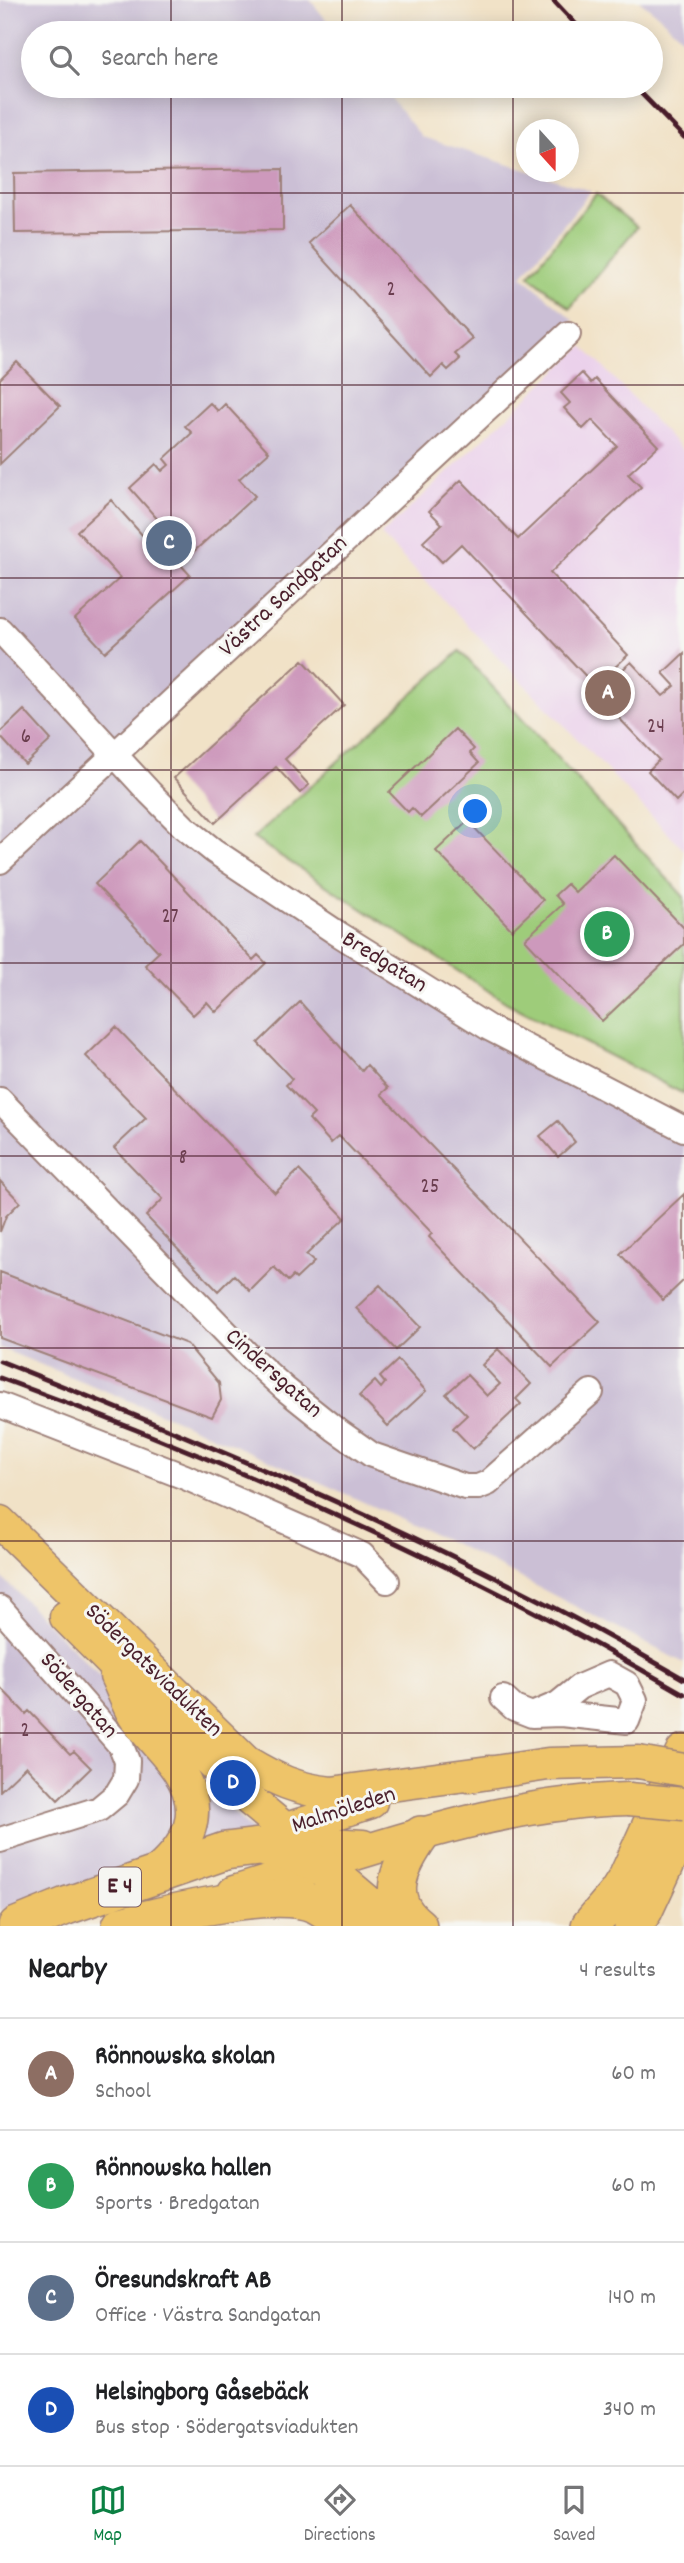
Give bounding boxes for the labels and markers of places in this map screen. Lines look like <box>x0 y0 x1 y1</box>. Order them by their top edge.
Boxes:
pin: C <box>146 517 192 569</box>
pin: A <box>585 667 631 719</box>
pin: B <box>584 908 630 960</box>
pin: D <box>210 1757 256 1809</box>

